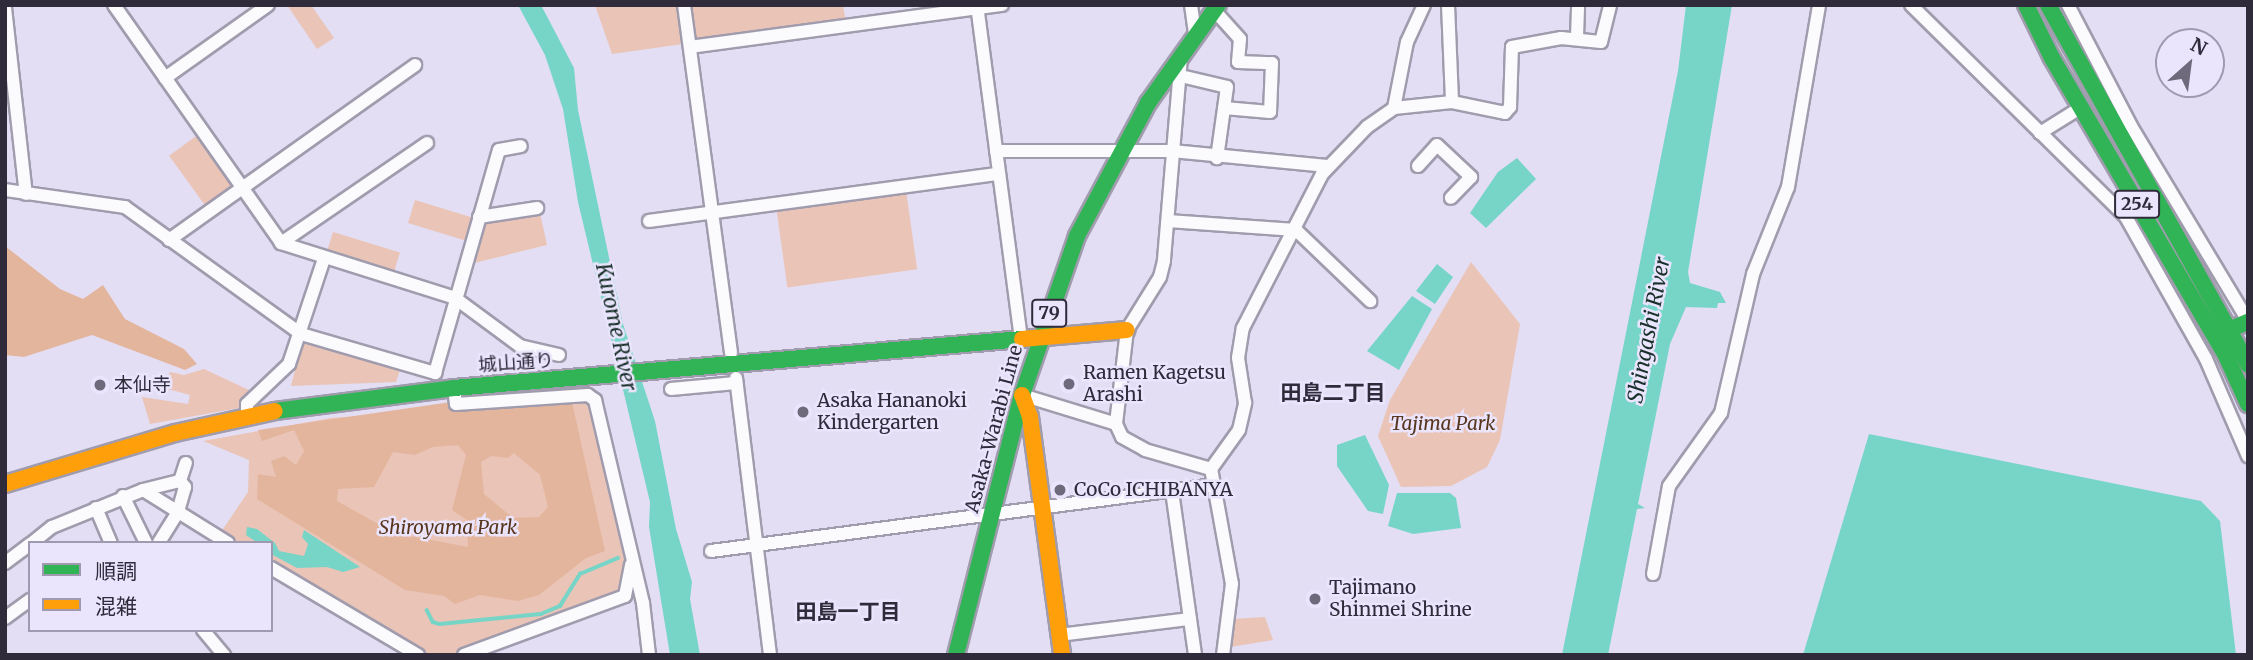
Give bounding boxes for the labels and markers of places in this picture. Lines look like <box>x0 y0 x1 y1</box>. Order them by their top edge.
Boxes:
place label: Ramen Kagetsu Arashi <box>1083 362 1226 406</box>
place label: 本仙寺 <box>114 374 171 396</box>
marker: Ramen Kagetsu Arashi <box>1061 376 1077 392</box>
marker: 本仙寺 <box>92 377 108 393</box>
place label: Asaka Hananoki Kindergarten <box>817 390 967 434</box>
marker: Asaka Hananoki Kindergarten <box>795 404 811 420</box>
place label: CoCo ICHIBANYA <box>1074 479 1233 501</box>
marker: CoCo ICHIBANYA <box>1052 482 1068 498</box>
place label: Tajimano Shinmei Shrine <box>1329 577 1472 621</box>
marker: Tajimano Shinmei Shrine <box>1307 591 1323 607</box>

